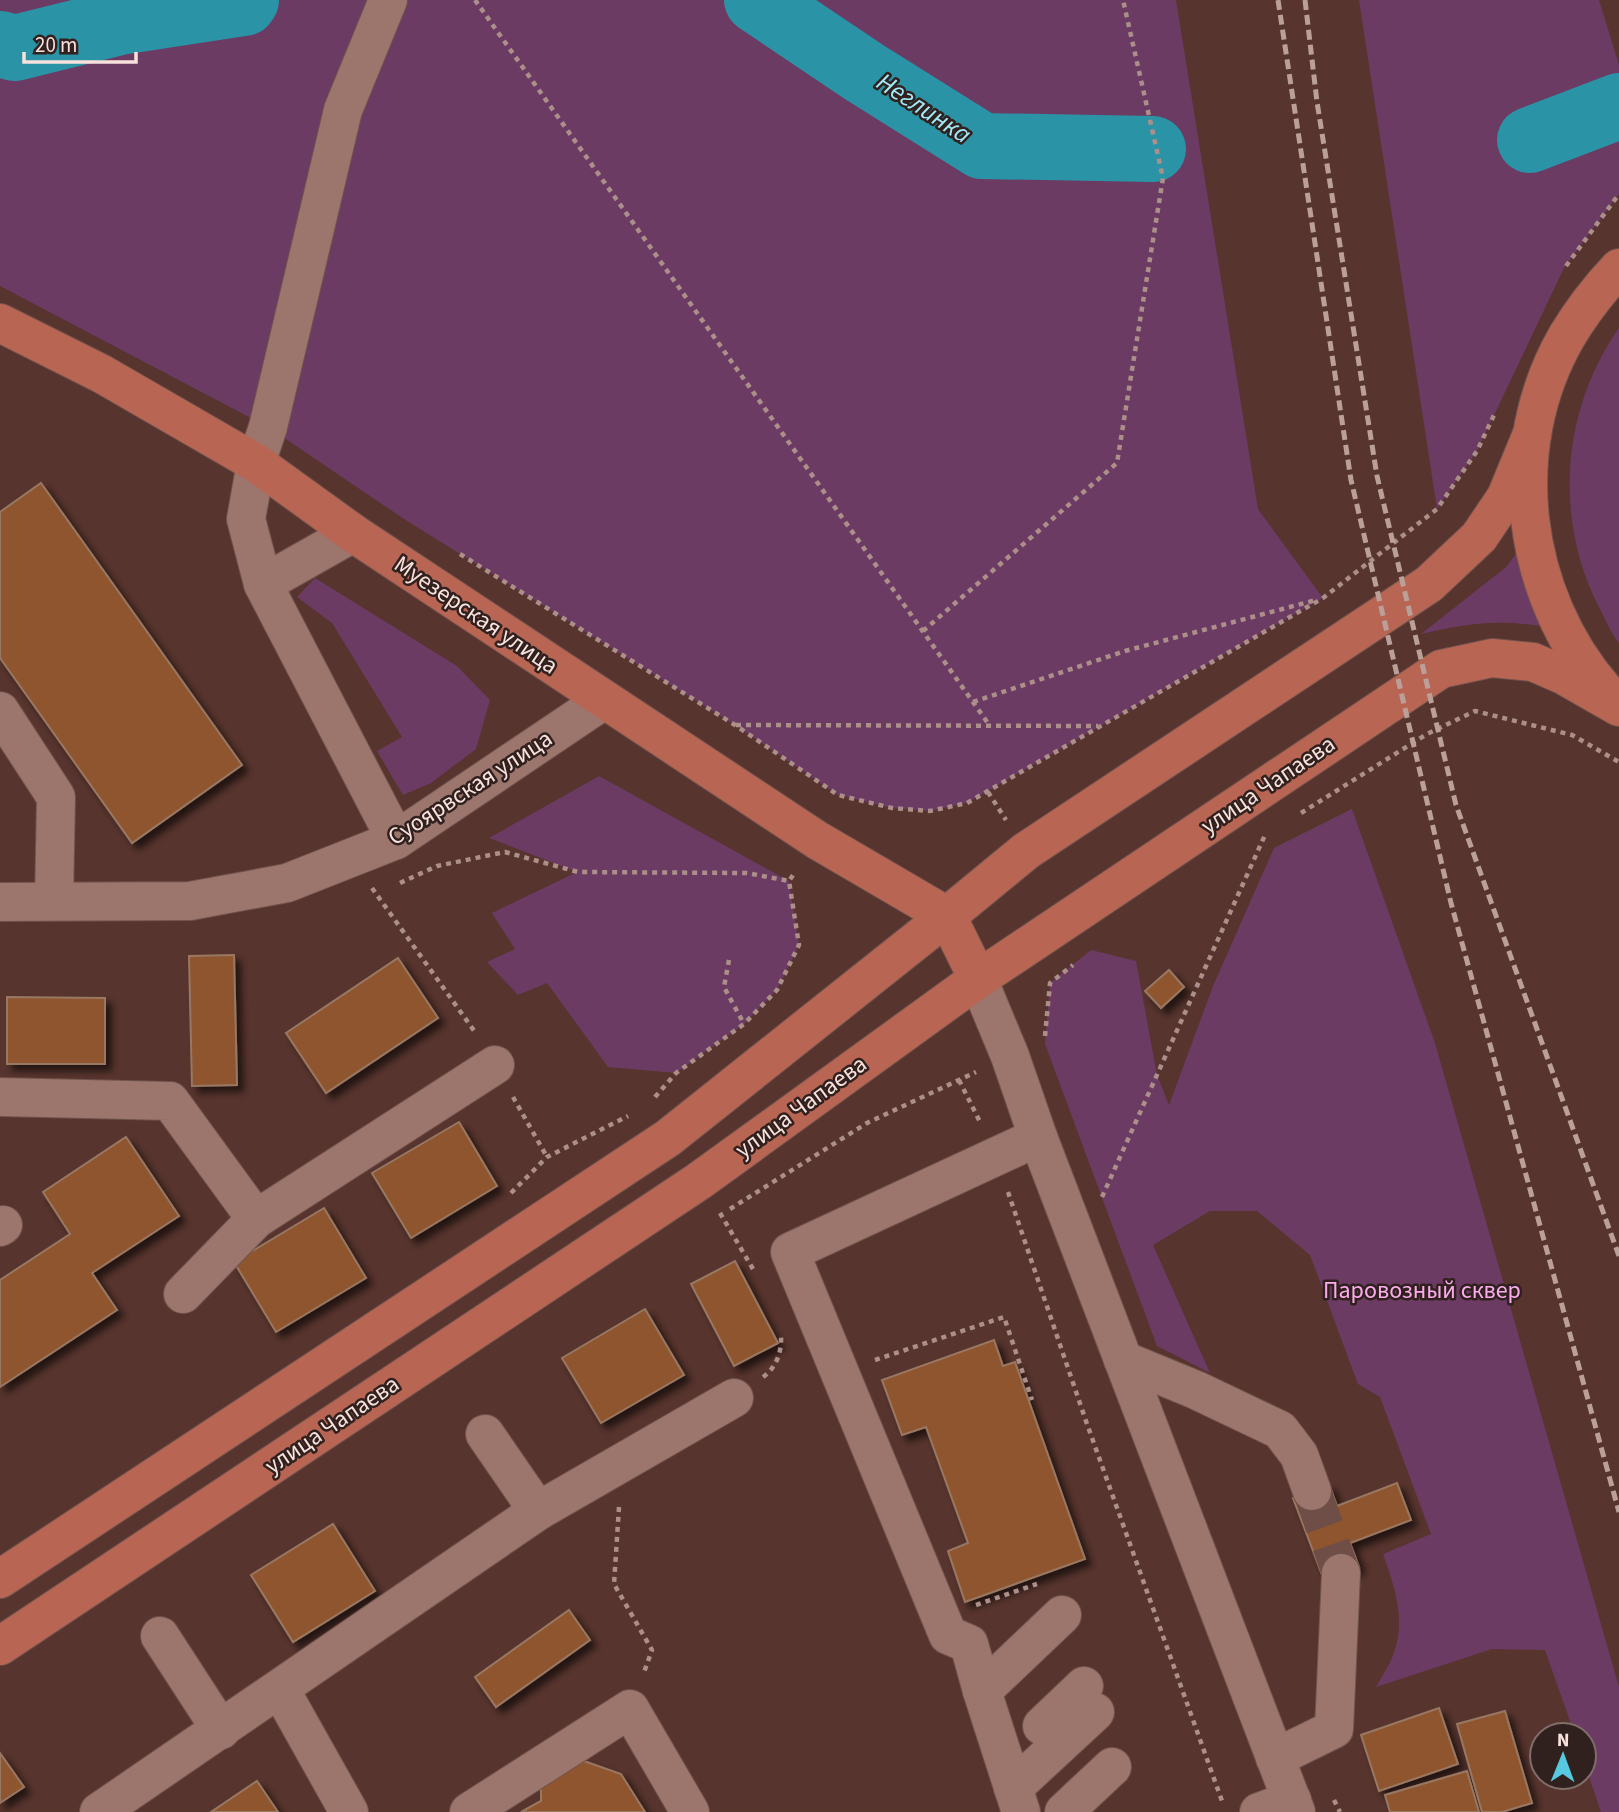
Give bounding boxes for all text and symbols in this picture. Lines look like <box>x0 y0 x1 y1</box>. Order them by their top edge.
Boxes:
scale bar <box>24 21 136 65</box>
text: 20 m <box>35 30 77 60</box>
water label: Неглинка <box>869 64 979 152</box>
street label: Муезерская улица <box>387 547 565 683</box>
street label: Суоярвская улица <box>381 722 559 854</box>
street label: улица Чапаева <box>1194 727 1342 843</box>
street label: улица Чапаева <box>728 1047 874 1167</box>
park label: Паровозный сквер <box>1323 1273 1521 1308</box>
street label: улица Чапаева <box>258 1367 406 1483</box>
north arrow <box>1528 1721 1598 1791</box>
text: N <box>1557 1727 1570 1754</box>

